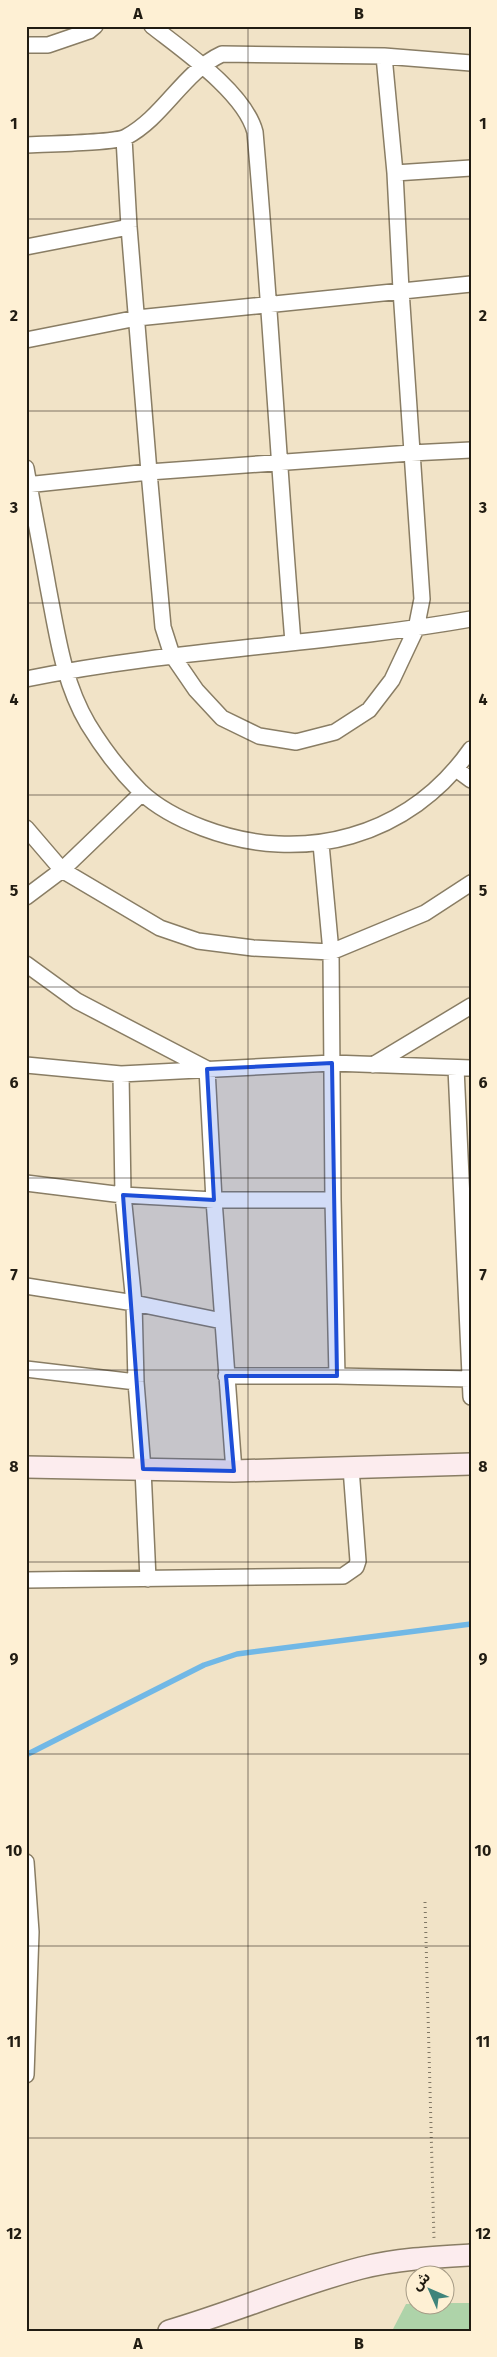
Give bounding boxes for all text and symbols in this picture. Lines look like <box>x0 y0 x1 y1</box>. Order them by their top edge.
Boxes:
text: A <box>132 4 143 23</box>
text: B <box>354 4 364 23</box>
text: 1 <box>10 114 18 133</box>
text: 1 <box>479 114 487 133</box>
text: 2 <box>10 306 18 325</box>
text: 2 <box>479 306 487 325</box>
text: 3 <box>9 498 18 517</box>
text: 3 <box>478 498 487 517</box>
text: 4 <box>9 690 19 709</box>
text: 4 <box>478 690 488 709</box>
text: 5 <box>10 881 19 900</box>
text: 5 <box>479 881 488 900</box>
text: 6 <box>9 1073 19 1092</box>
text: 6 <box>478 1073 488 1092</box>
text: 7 <box>10 1265 18 1284</box>
text: 7 <box>479 1265 487 1284</box>
text: 8 <box>9 1457 19 1476</box>
text: 8 <box>478 1457 488 1476</box>
text: 9 <box>10 1649 19 1668</box>
text: 9 <box>479 1649 488 1668</box>
text: 10 <box>6 1841 22 1860</box>
text: 10 <box>475 1841 491 1860</box>
text: 11 <box>7 2032 21 2051</box>
text: 11 <box>476 2032 490 2051</box>
text: 12 <box>6 2224 22 2243</box>
text: 12 <box>475 2224 491 2243</box>
north arrow <box>404 2264 454 2314</box>
text: ش <box>408 2268 434 2294</box>
text: A <box>132 2334 143 2353</box>
text: B <box>354 2334 364 2353</box>

